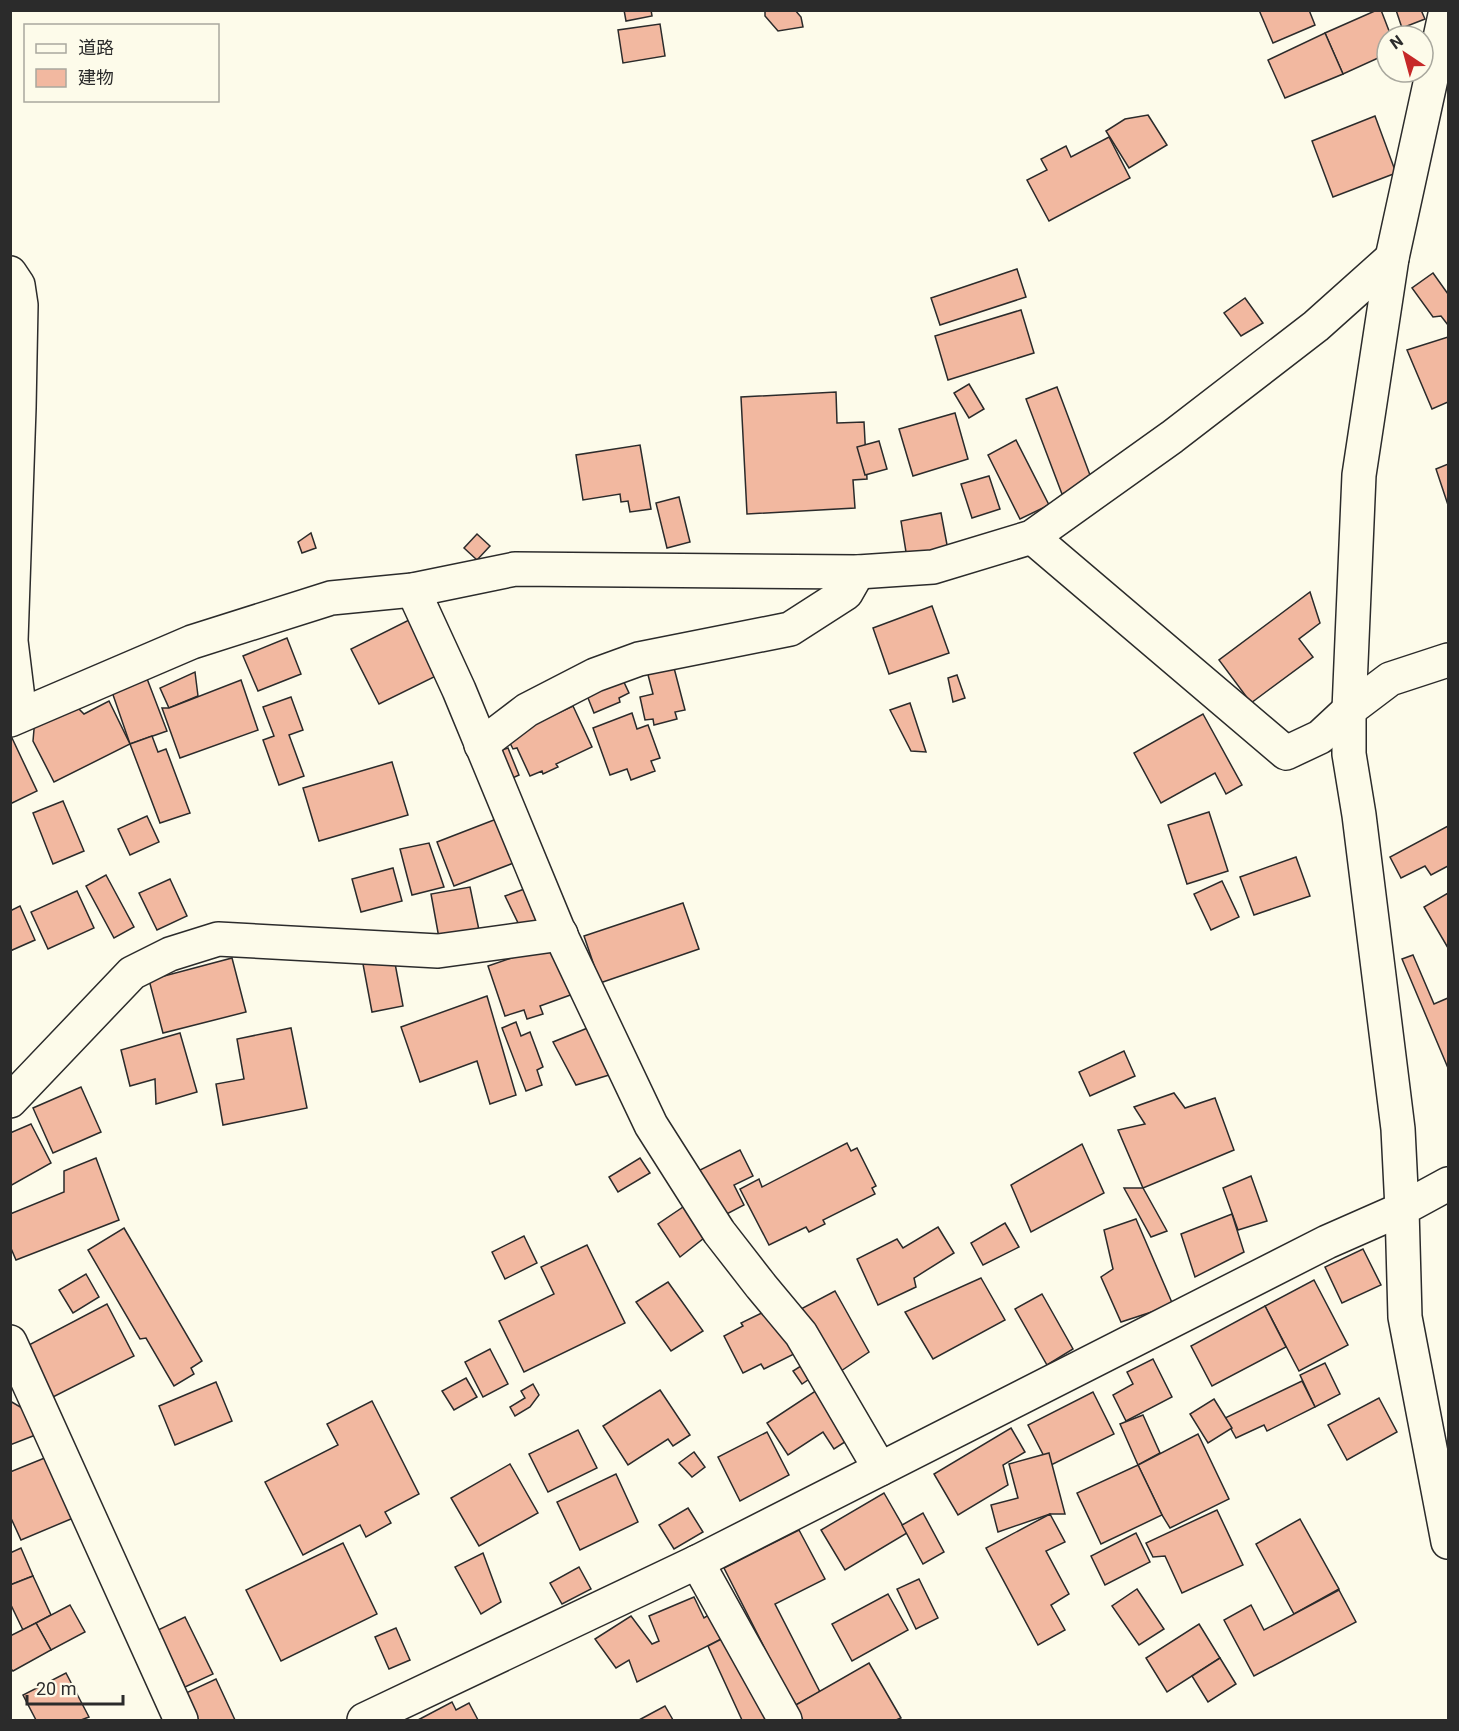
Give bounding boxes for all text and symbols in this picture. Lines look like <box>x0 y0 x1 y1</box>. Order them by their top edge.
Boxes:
legend <box>24 24 219 102</box>
north arrow <box>1375 24 1435 84</box>
text: N <box>1386 31 1407 53</box>
text: 道路 <box>78 37 114 58</box>
text: 建物 <box>78 67 114 88</box>
scale bar <box>27 1668 123 1706</box>
text: 20 m <box>36 1678 76 1699</box>

